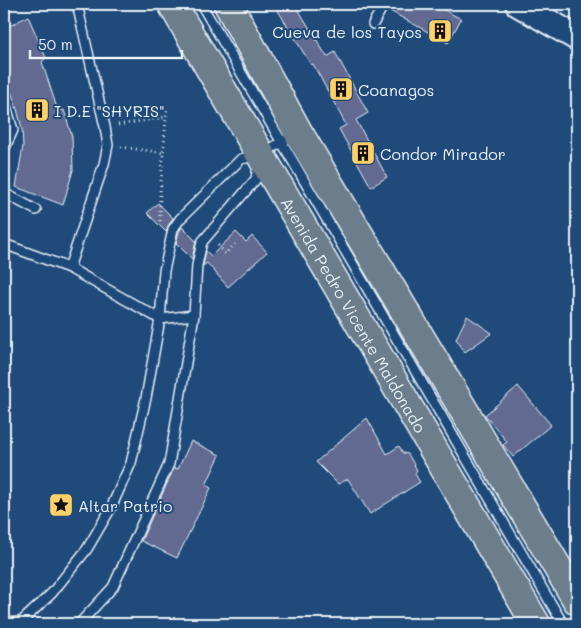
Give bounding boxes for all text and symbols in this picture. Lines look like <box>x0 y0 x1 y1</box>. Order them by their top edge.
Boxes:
building icon: Cueva de los Tayos <box>427 18 453 44</box>
place label: Cueva de los Tayos <box>272 21 422 42</box>
scale bar <box>30 28 182 60</box>
text: 50 m <box>38 34 73 54</box>
building icon: Coanagos <box>328 76 354 102</box>
place label: Coanagos <box>358 79 434 100</box>
building icon: I D.E "SHYRIS" <box>24 97 50 123</box>
place label: I D.E "SHYRIS" <box>54 100 165 121</box>
building icon: Condor Mirador <box>350 140 376 166</box>
place label: Condor Mirador <box>380 143 506 164</box>
street label: Avenida Pedro Vicente Maldonado <box>277 193 432 436</box>
place icon: Altar Patrio <box>48 492 74 518</box>
place label: Altar Patrio <box>78 495 172 516</box>

